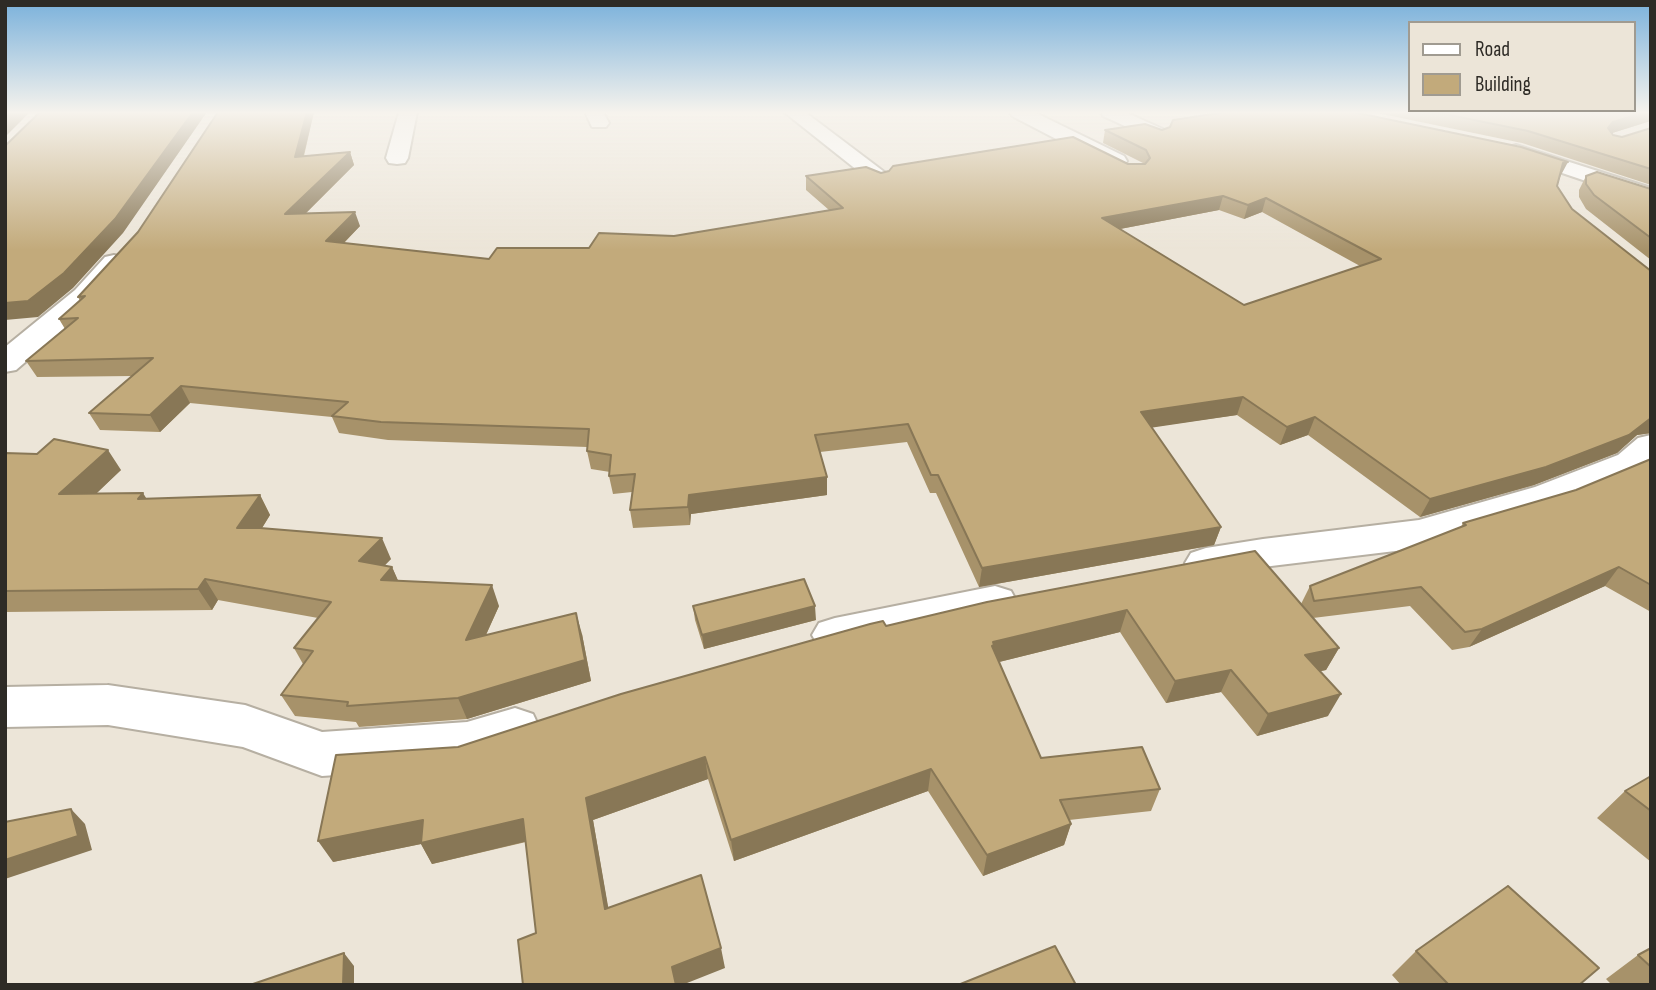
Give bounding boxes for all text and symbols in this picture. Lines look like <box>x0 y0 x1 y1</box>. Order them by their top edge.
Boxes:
legend <box>1408 21 1635 112</box>
text: Road <box>1475 37 1510 62</box>
text: Building <box>1475 72 1531 97</box>

